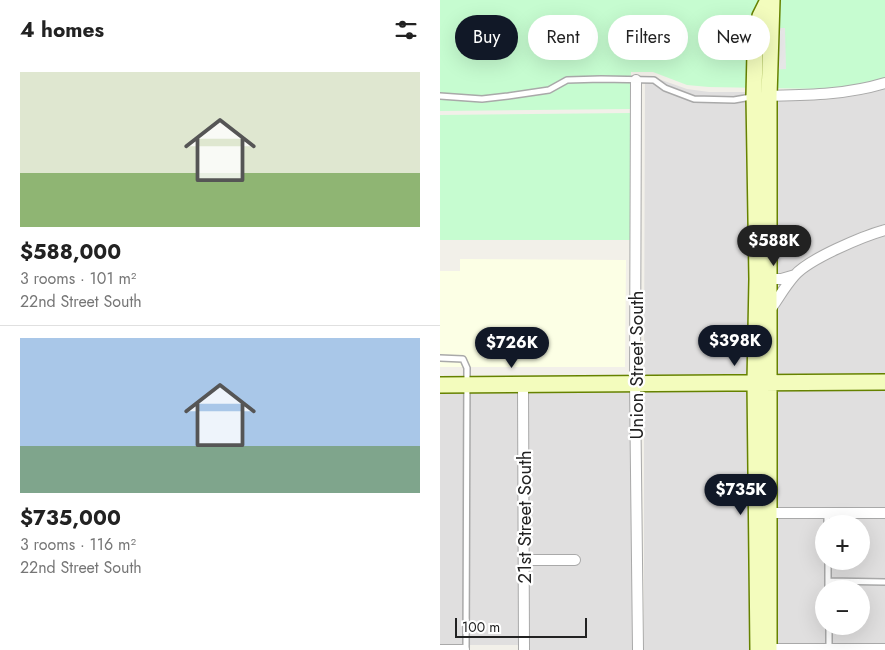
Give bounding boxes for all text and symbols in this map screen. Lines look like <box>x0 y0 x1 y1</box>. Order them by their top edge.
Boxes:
text: 4 homes <box>20 15 104 45</box>
chip: Buy <box>455 15 518 60</box>
chip: Rent <box>528 15 598 60</box>
chip: Filters <box>608 15 688 60</box>
chip: New <box>698 15 770 60</box>
icon: filters <box>392 16 420 44</box>
icon: home <box>175 105 265 195</box>
pin: $588K <box>739 224 809 267</box>
text: $588K <box>748 229 800 252</box>
text: $588,000 <box>20 237 121 267</box>
text: 3 rooms · 101 m² <box>20 267 136 290</box>
text: 22nd Street South <box>20 290 142 313</box>
street label: Union Street South <box>623 290 650 440</box>
pin: $398K <box>700 324 770 367</box>
pin: $726K <box>477 326 547 369</box>
text: $398K <box>709 329 761 352</box>
text: $726K <box>486 331 538 354</box>
icon: home <box>175 370 265 460</box>
street label: 21st Street South <box>511 450 538 584</box>
pin: $735K <box>706 474 776 516</box>
text: $735K <box>715 478 767 501</box>
text: $735,000 <box>20 503 121 533</box>
map controls <box>815 515 870 635</box>
button: + <box>815 515 870 570</box>
text: 3 rooms · 116 m² <box>20 533 136 556</box>
text: 22nd Street South <box>20 556 142 579</box>
button: − <box>815 580 870 635</box>
scale bar <box>455 615 588 638</box>
text: 100 m <box>462 617 500 637</box>

